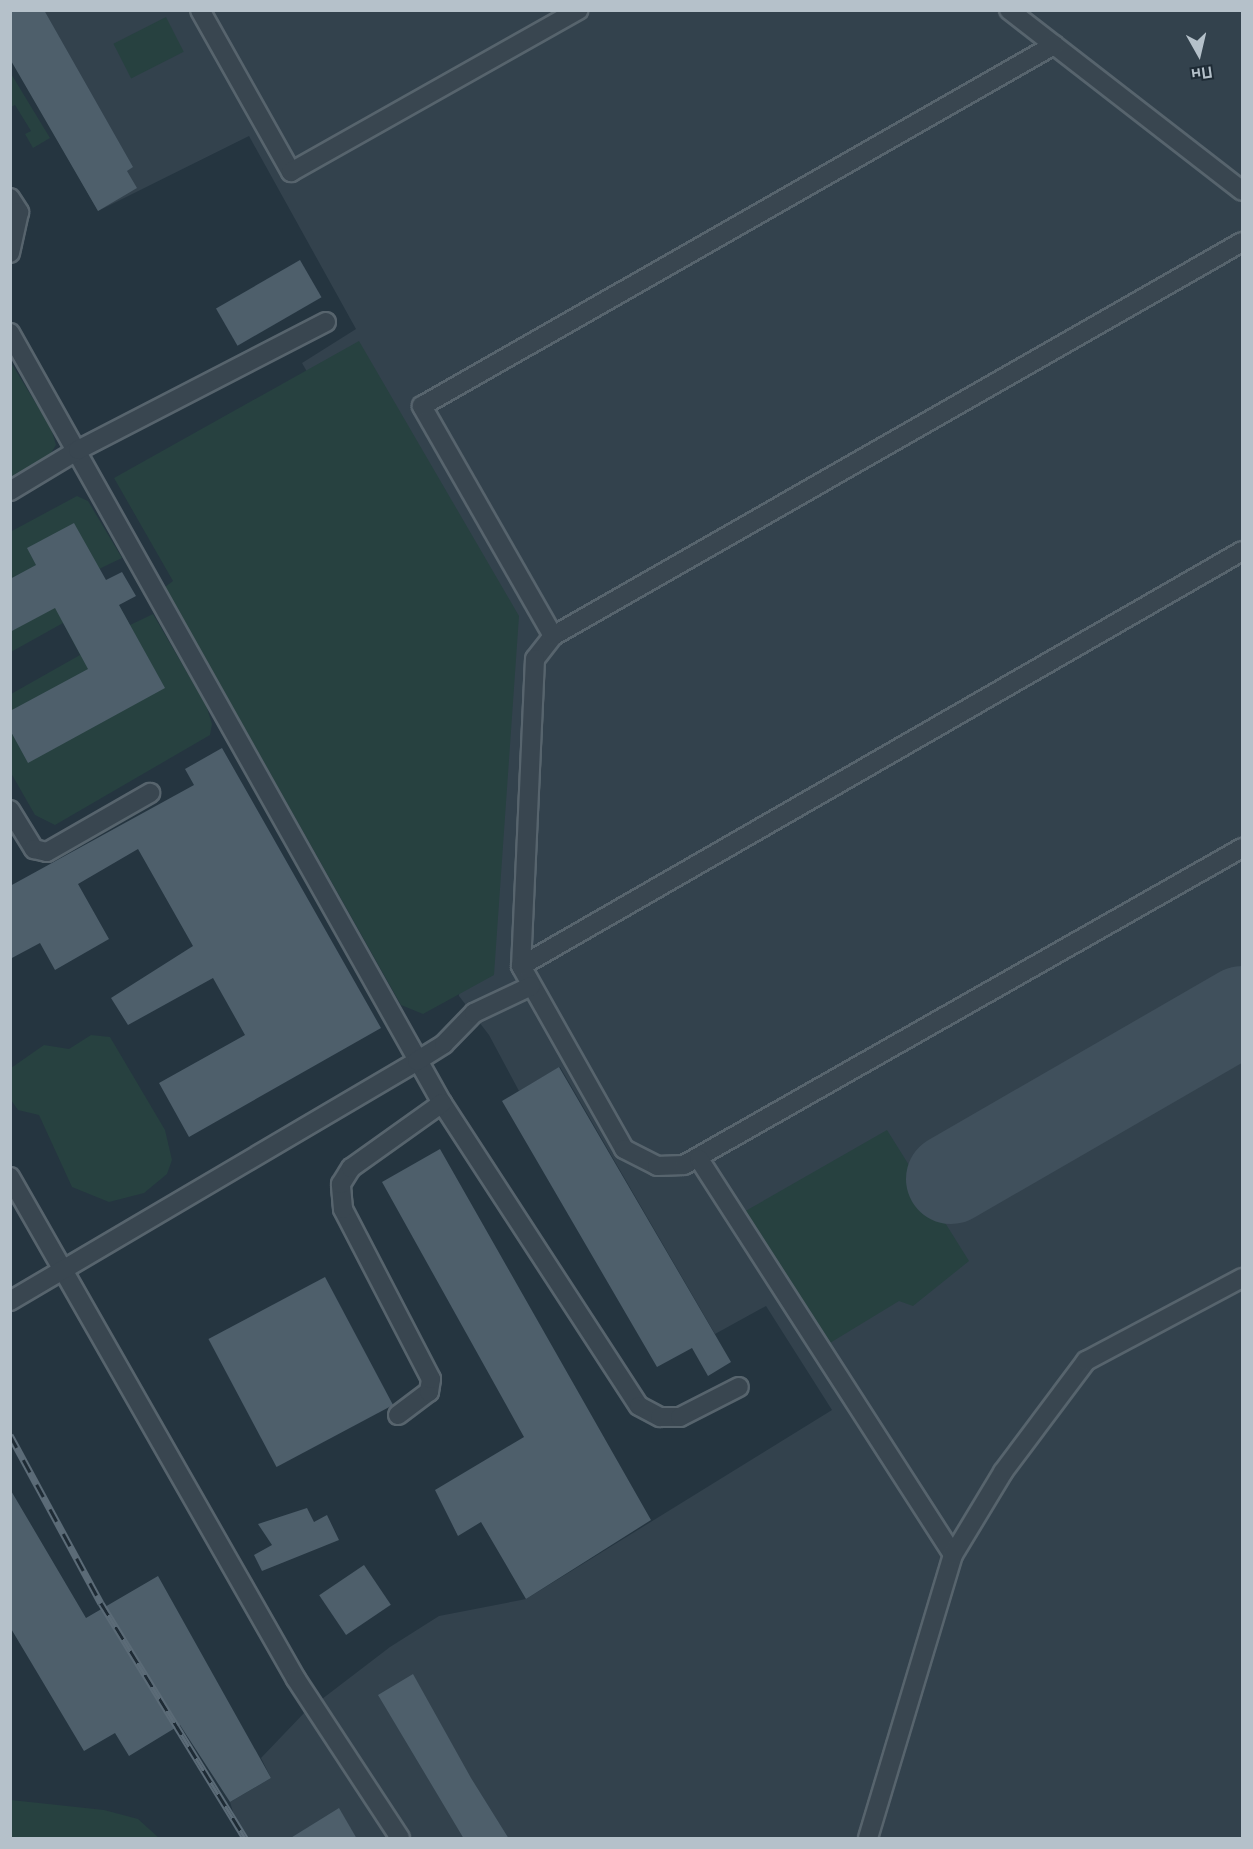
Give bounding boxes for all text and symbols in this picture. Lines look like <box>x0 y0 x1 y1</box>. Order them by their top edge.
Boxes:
north arrow <box>1169 24 1229 84</box>
text: Пн <box>1189 60 1214 83</box>

